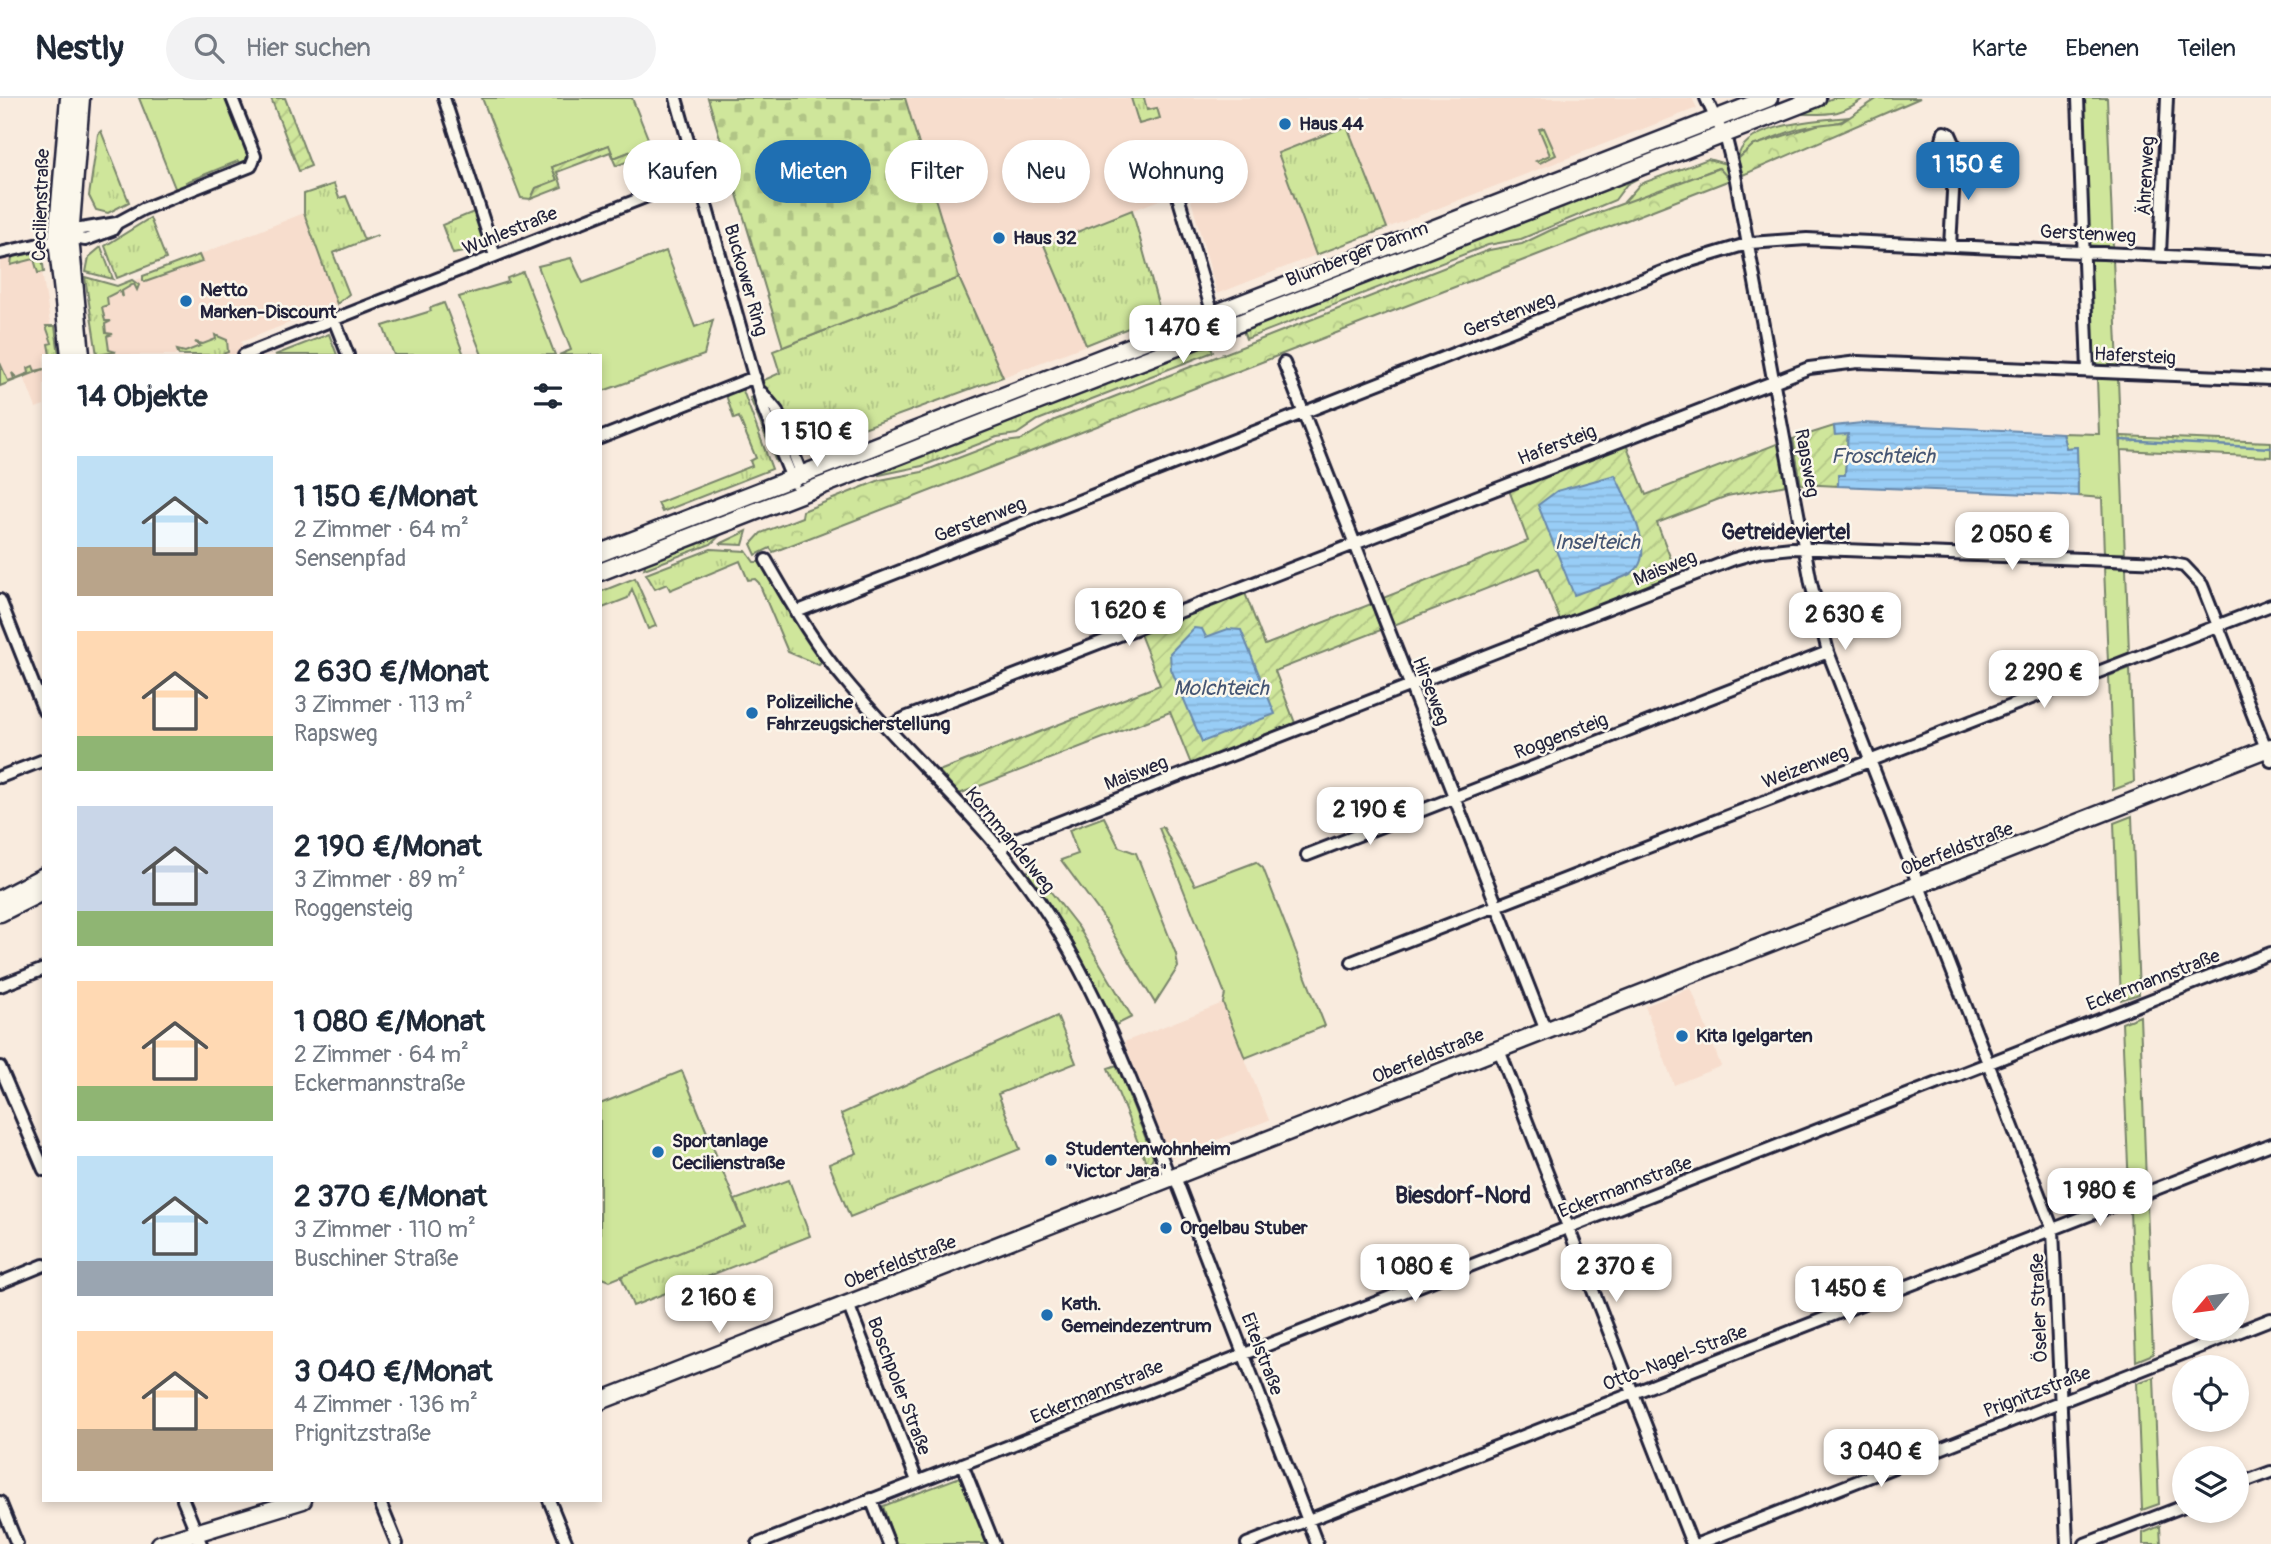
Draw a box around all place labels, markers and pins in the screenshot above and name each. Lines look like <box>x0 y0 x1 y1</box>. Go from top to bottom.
place label: Haus 44 <box>1299 112 1364 136</box>
marker: Haus 44 <box>1277 116 1293 132</box>
pin: 1 150 € <box>1903 142 2033 202</box>
place label: Haus 32 <box>1013 226 1077 250</box>
marker: Haus 32 <box>991 230 1007 246</box>
place label: Netto Marken-Discount <box>200 278 338 324</box>
marker: Netto Marken-Discount <box>178 293 194 309</box>
pin: 1 470 € <box>1118 306 1248 365</box>
pin: 1 510 € <box>752 410 882 469</box>
pin: 2 050 € <box>1947 512 2077 572</box>
pin: 1 620 € <box>1064 588 1194 648</box>
pin: 2 630 € <box>1780 592 1910 652</box>
pin: 2 290 € <box>1979 650 2109 710</box>
place label: Polizeiliche Fahrzeugsicherstellung <box>766 690 951 736</box>
marker: Polizeiliche Fahrzeugsicherstellung <box>744 705 760 721</box>
pin: 2 190 € <box>1305 788 1435 847</box>
place label: Kita Igelgarten <box>1696 1024 1813 1048</box>
marker: Kita Igelgarten <box>1674 1028 1690 1044</box>
place label: Sportanlage Cecilienstraße <box>672 1129 786 1175</box>
place label: Studentenwohnheim "Victor Jara" <box>1065 1137 1231 1183</box>
marker: Sportanlage Cecilienstraße <box>650 1144 666 1160</box>
marker: Studentenwohnheim "Victor Jara" <box>1043 1152 1059 1168</box>
pin: 1 980 € <box>2035 1168 2165 1228</box>
place label: Orgelbau Stuber <box>1180 1216 1308 1240</box>
marker: Orgelbau Stuber <box>1158 1220 1174 1236</box>
pin: 1 080 € <box>1350 1244 1480 1304</box>
pin: 2 370 € <box>1551 1244 1681 1304</box>
pin: 1 450 € <box>1784 1266 1914 1326</box>
pin: 2 160 € <box>654 1276 784 1335</box>
place label: Kath. Gemeindezentrum <box>1061 1292 1212 1338</box>
marker: Kath. Gemeindezentrum <box>1039 1307 1055 1323</box>
pin: 3 040 € <box>1816 1430 1946 1489</box>

